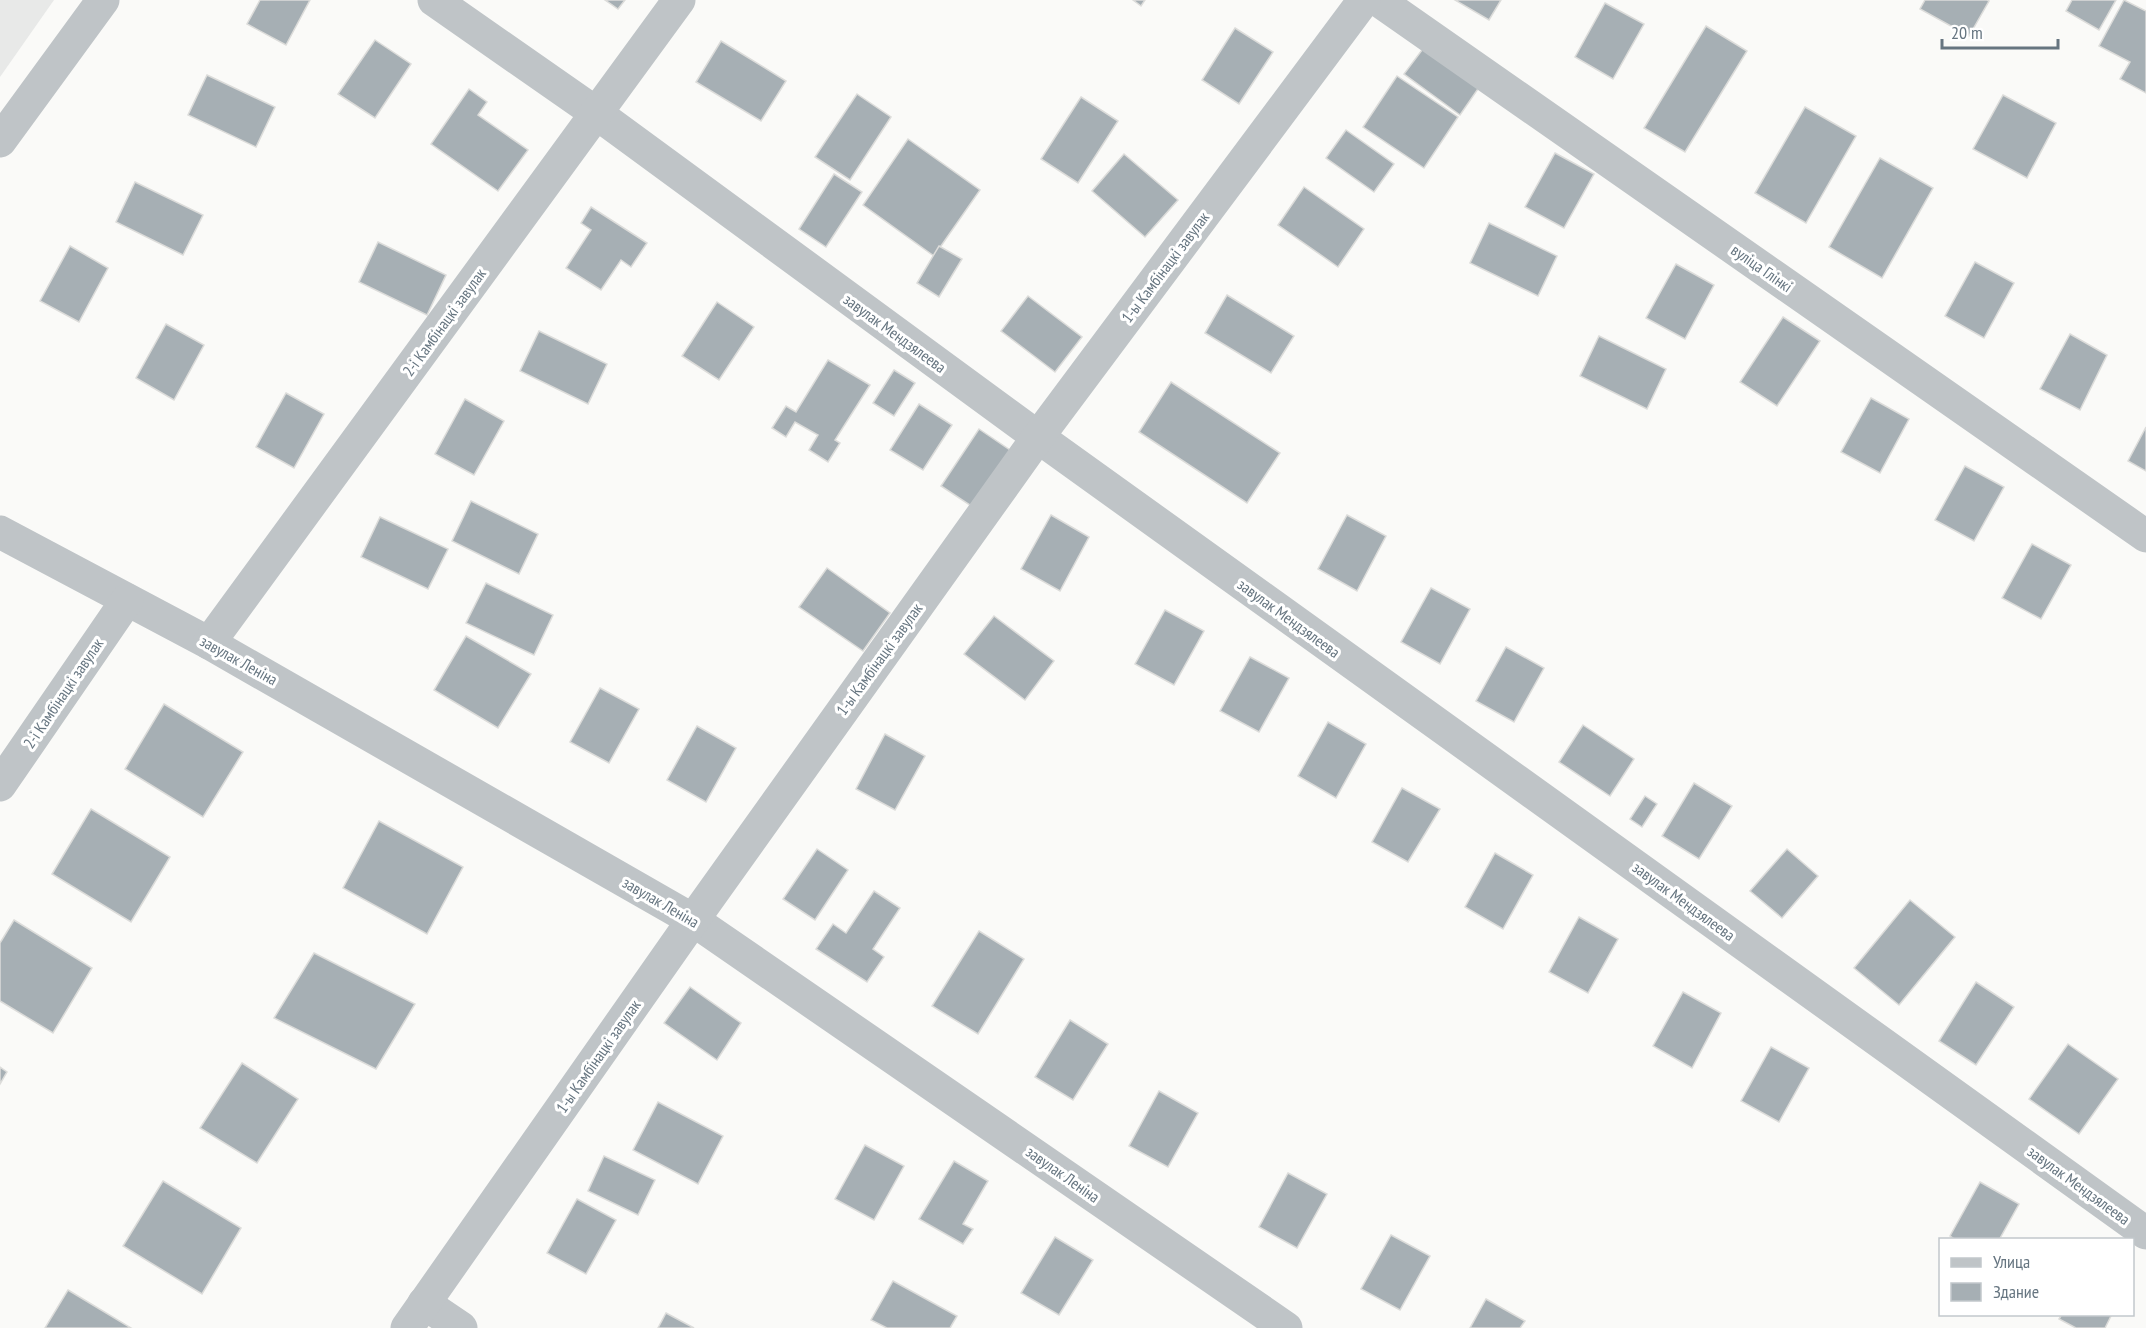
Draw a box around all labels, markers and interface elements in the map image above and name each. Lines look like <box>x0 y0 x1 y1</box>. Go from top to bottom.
scale bar <box>1942 12 2058 50</box>
text: 20 m <box>1951 21 1983 44</box>
street label: 1-ы Камбінацкі завулак <box>1117 207 1214 326</box>
street label: вуліца Глінкі <box>1728 240 1796 296</box>
street label: 2-і Камбінацкі завулак <box>398 263 490 380</box>
street label: завулак Мендзялеева <box>840 289 950 377</box>
street label: завулак Мендзялеева <box>1234 574 1344 662</box>
street label: 1-ы Камбінацкі завулак <box>832 598 927 719</box>
street label: завулак Леніна <box>197 631 281 689</box>
street label: 2-і Камбінацкі завулак <box>19 633 108 752</box>
street label: завулак Мендзялеева <box>1629 857 1739 945</box>
street label: завулак Леніна <box>619 872 703 932</box>
street label: 1-ы Камбінацкі завулак <box>551 995 645 1117</box>
street label: завулак Леніна <box>1022 1141 1104 1207</box>
street label: завулак Мендзялеева <box>2024 1141 2134 1229</box>
legend <box>1939 1238 2134 1316</box>
text: Улица <box>1993 1250 2030 1273</box>
text: Здание <box>1993 1280 2039 1303</box>

